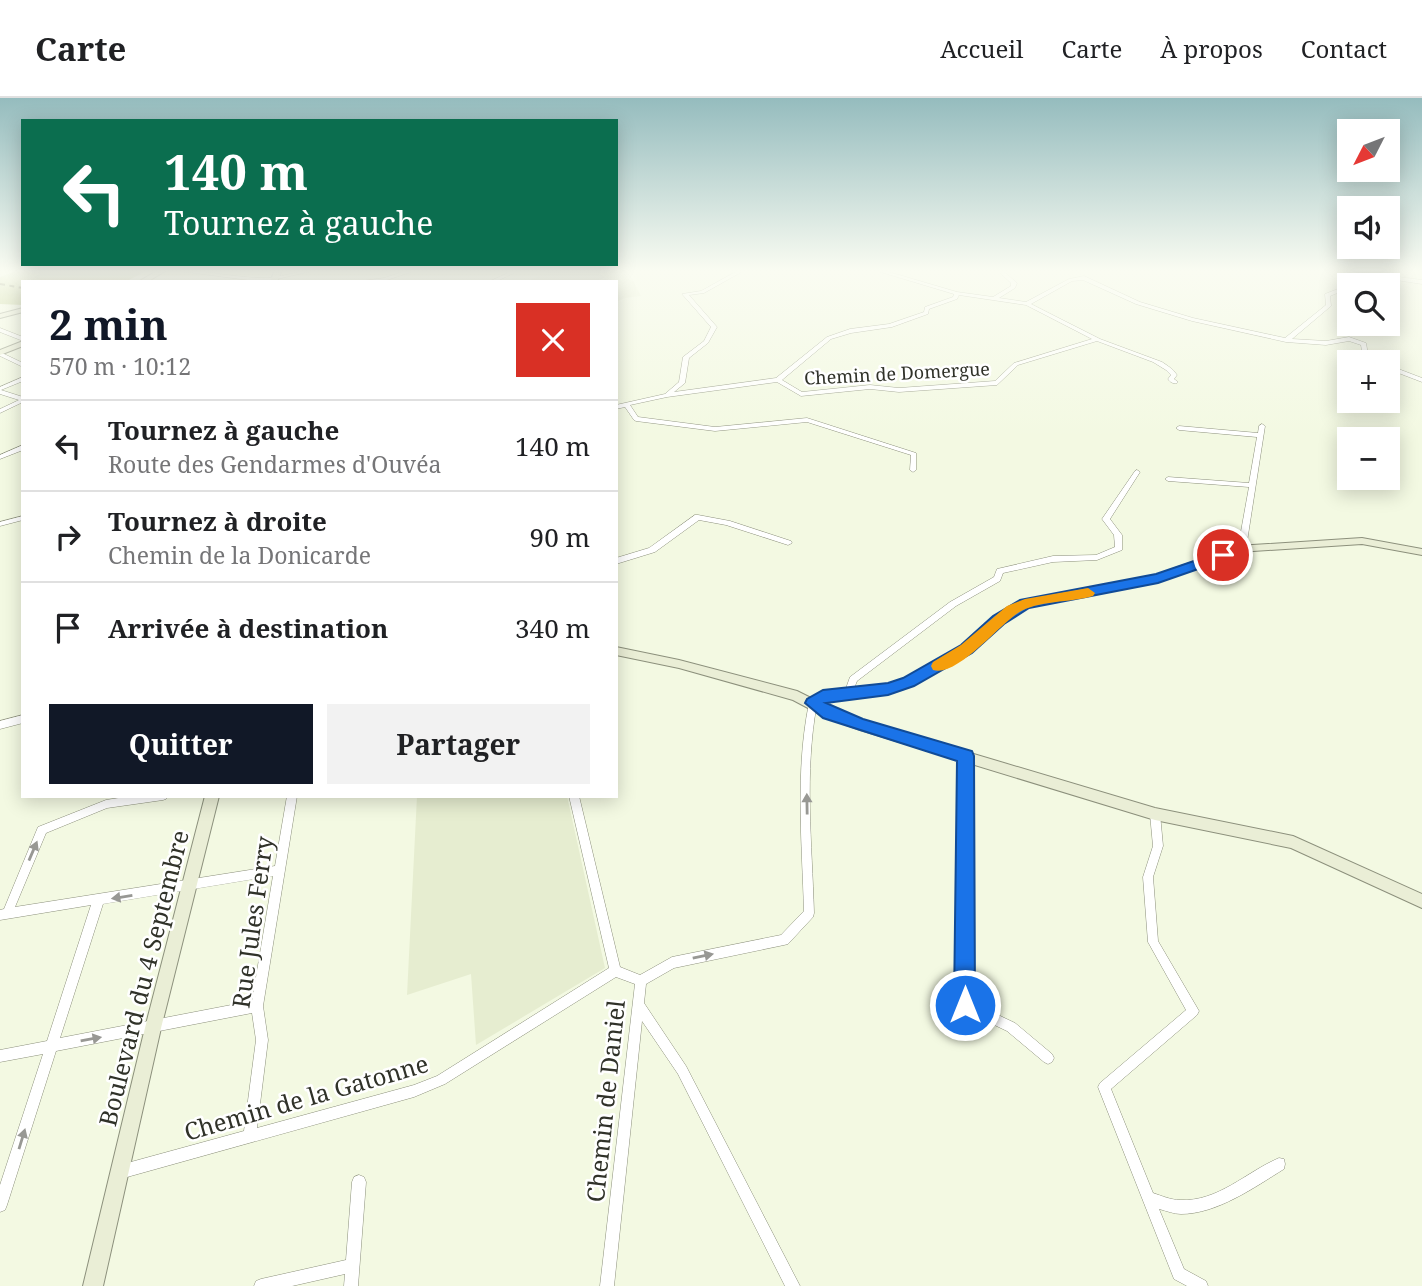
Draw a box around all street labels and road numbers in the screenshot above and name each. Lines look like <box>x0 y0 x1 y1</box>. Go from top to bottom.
street label: Chemin de Domergue <box>804 356 990 390</box>
street label: Boulevard du 4 Septembre <box>90 826 196 1130</box>
street label: Rue Jules Ferry <box>224 833 280 1010</box>
street label: Chemin de Daniel <box>578 998 632 1204</box>
street label: Chemin de la Gatonne <box>180 1046 432 1148</box>

